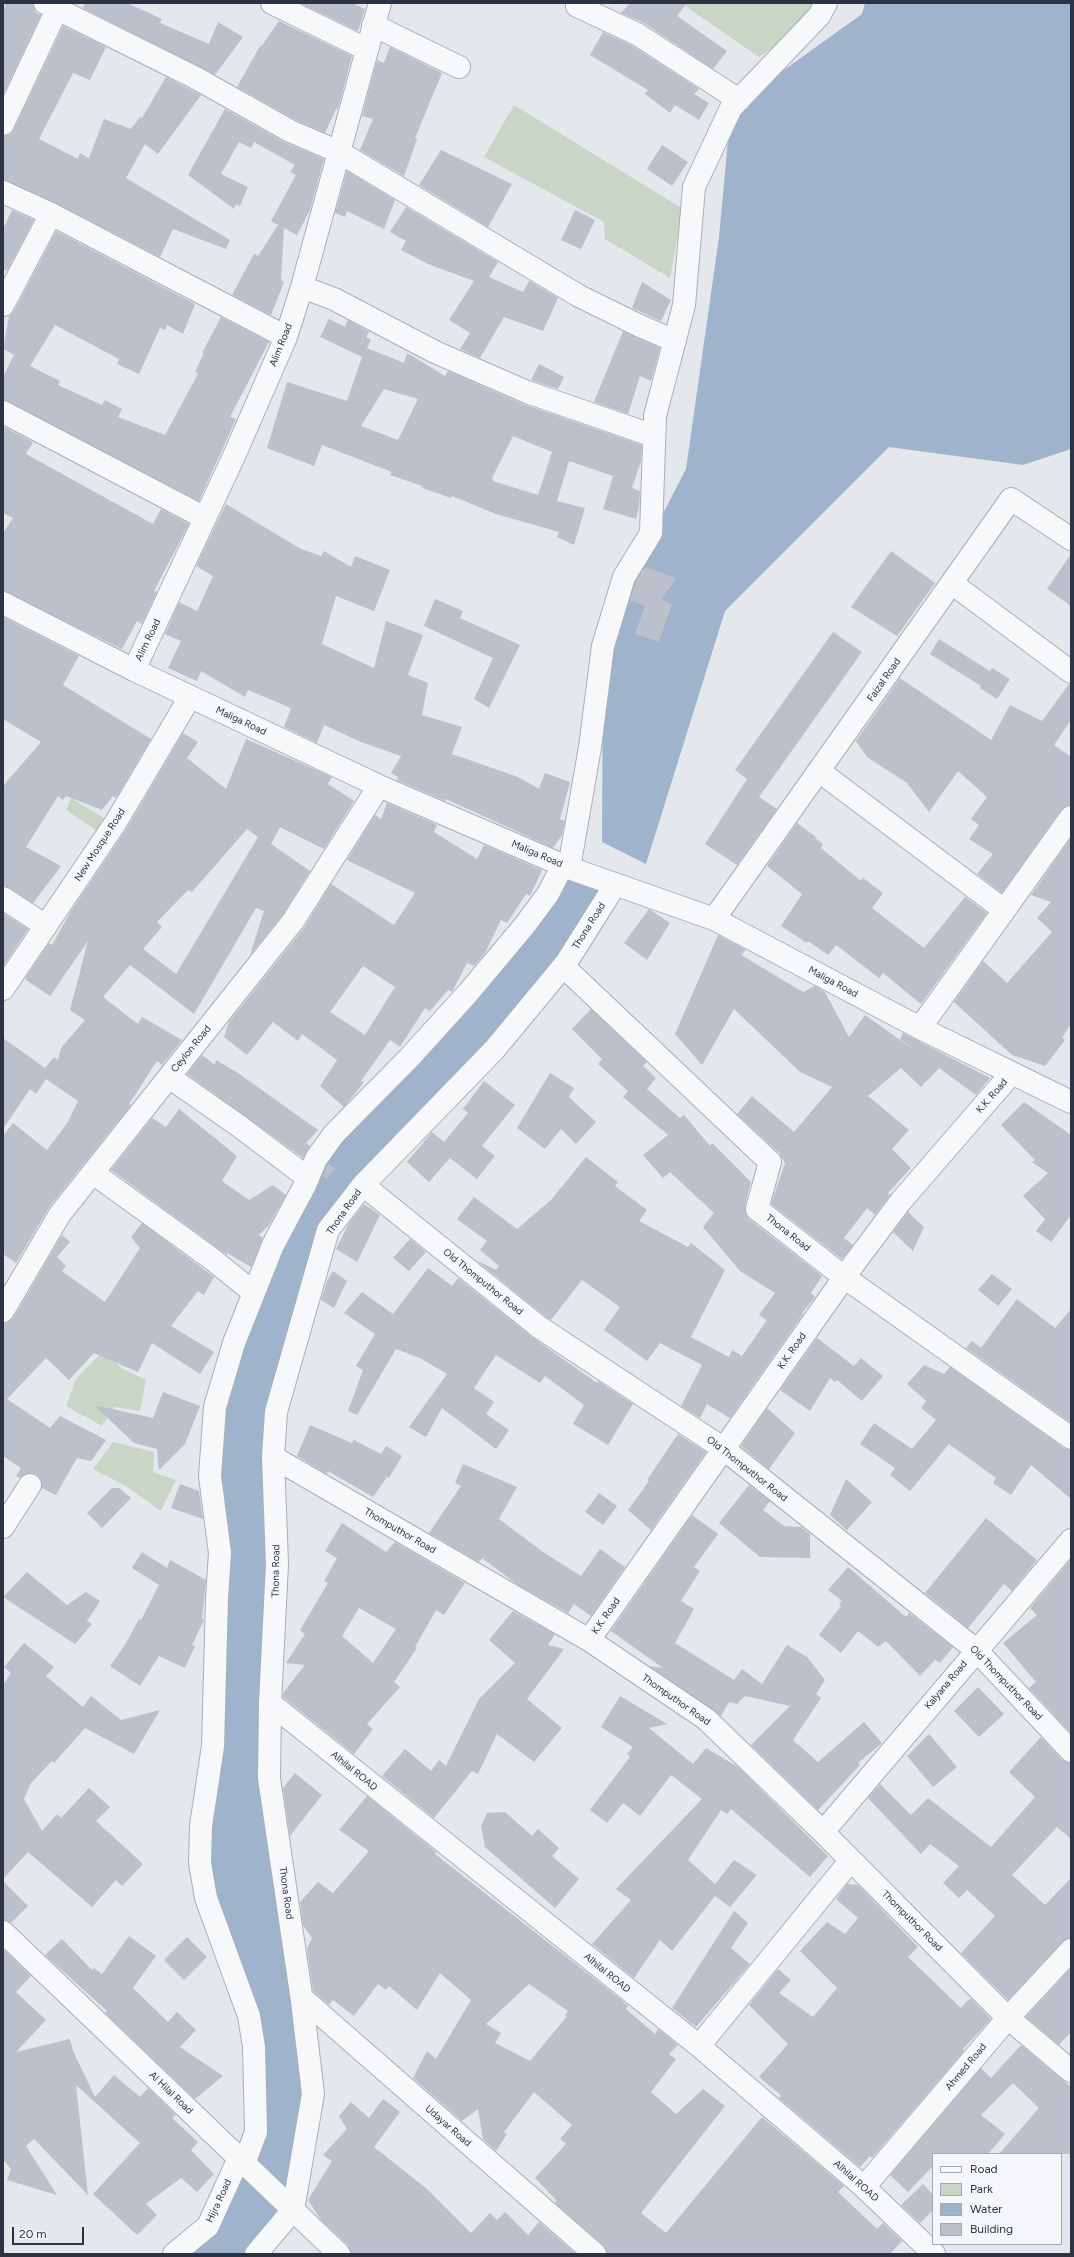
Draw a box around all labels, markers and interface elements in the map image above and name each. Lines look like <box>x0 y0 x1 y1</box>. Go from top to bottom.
street label: Alim Road <box>267 322 295 368</box>
street label: Alim Road <box>133 617 163 663</box>
street label: Faizal Road <box>865 656 903 704</box>
street label: Maliga Road <box>214 704 268 738</box>
street label: New Mosque Road <box>72 806 128 884</box>
street label: Maliga Road <box>510 838 564 870</box>
street label: Thona Road <box>570 900 608 952</box>
street label: Maliga Road <box>806 964 860 1000</box>
street label: Ceylon Road <box>168 1023 214 1075</box>
street label: K.K. Road <box>974 1076 1010 1116</box>
street label: Thona Road <box>324 1187 364 1237</box>
street label: Thona Road <box>763 1212 813 1254</box>
street label: Old Thomputhor Road <box>441 1246 525 1318</box>
street label: K.K. Road <box>775 1330 809 1372</box>
street label: Old Thomputhor Road <box>704 1434 790 1504</box>
street label: Thomputhor Road <box>362 1506 438 1556</box>
street label: Thona Road <box>270 1544 282 1598</box>
street label: K.K. Road <box>589 1595 623 1637</box>
street label: Old Thomputhor Road <box>967 1643 1045 1723</box>
street label: Kalyana Road <box>922 1658 970 1712</box>
street label: Thomputhor Road <box>639 1672 713 1728</box>
street label: Alhilal ROAD <box>328 1749 380 1793</box>
street label: Thona Road <box>276 1866 296 1920</box>
street label: Thomputhor Road <box>879 1888 945 1954</box>
street label: Alhilal ROAD <box>581 1951 633 1995</box>
street label: Ahmed Road <box>943 2041 989 2093</box>
street label: Al Hilal Road <box>147 2069 195 2117</box>
street label: Udayar Road <box>423 2103 473 2149</box>
legend <box>932 2153 1062 2245</box>
street label: Alhilal ROAD <box>831 2158 881 2204</box>
text: Road <box>970 2162 998 2176</box>
street label: Hijra Road <box>204 2177 234 2225</box>
text: Park <box>970 2182 993 2196</box>
text: Water <box>970 2202 1002 2216</box>
scale bar <box>14 2219 86 2245</box>
text: Building <box>970 2222 1013 2236</box>
text: 20 m <box>19 2227 47 2241</box>

